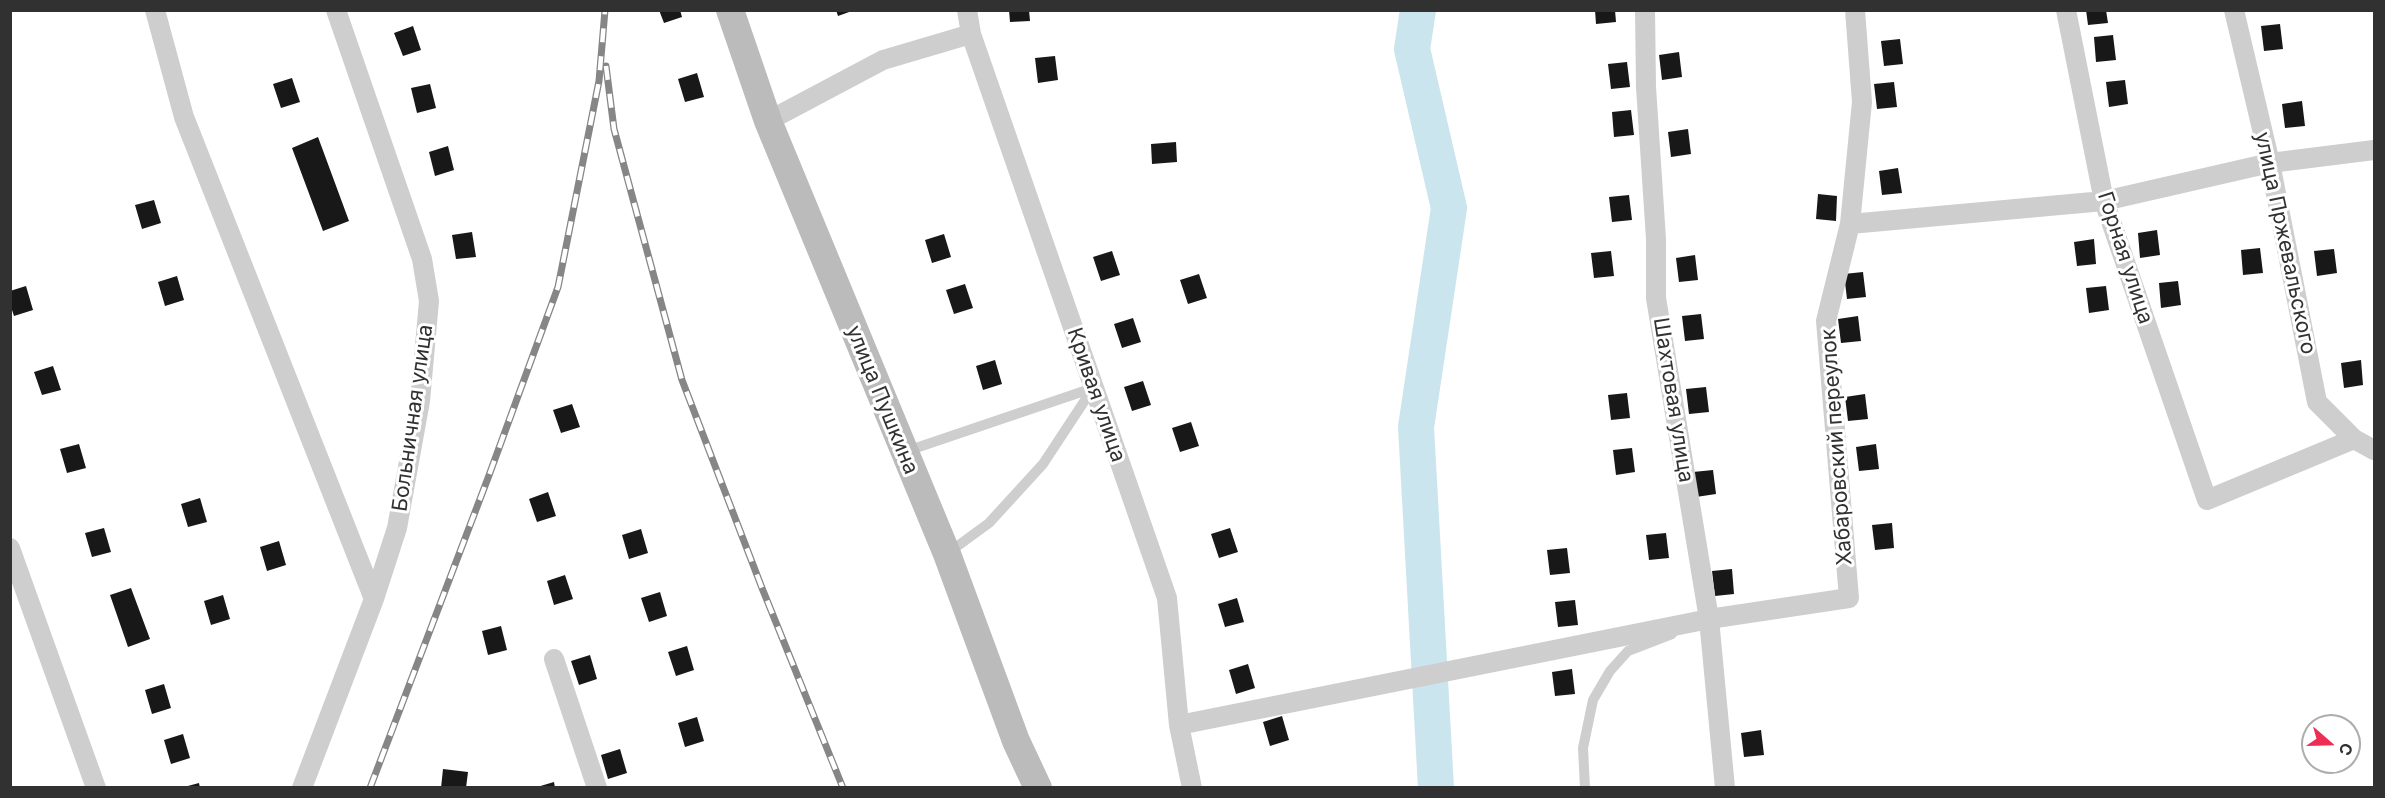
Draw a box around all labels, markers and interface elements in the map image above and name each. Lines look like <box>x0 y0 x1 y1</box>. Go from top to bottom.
street label: улица Пржевальского <box>2249 129 2321 357</box>
street label: Горная улица <box>2092 189 2158 327</box>
street label: Шахтовая улица <box>1648 316 1698 484</box>
street label: улица Пушкина <box>841 322 923 478</box>
street label: Больничная улица <box>387 323 439 513</box>
street label: Кривая улица <box>1061 325 1131 465</box>
street label: Хабаровский переулок <box>1816 328 1858 566</box>
north arrow <box>2301 714 2361 774</box>
text: С <box>2335 740 2357 758</box>

